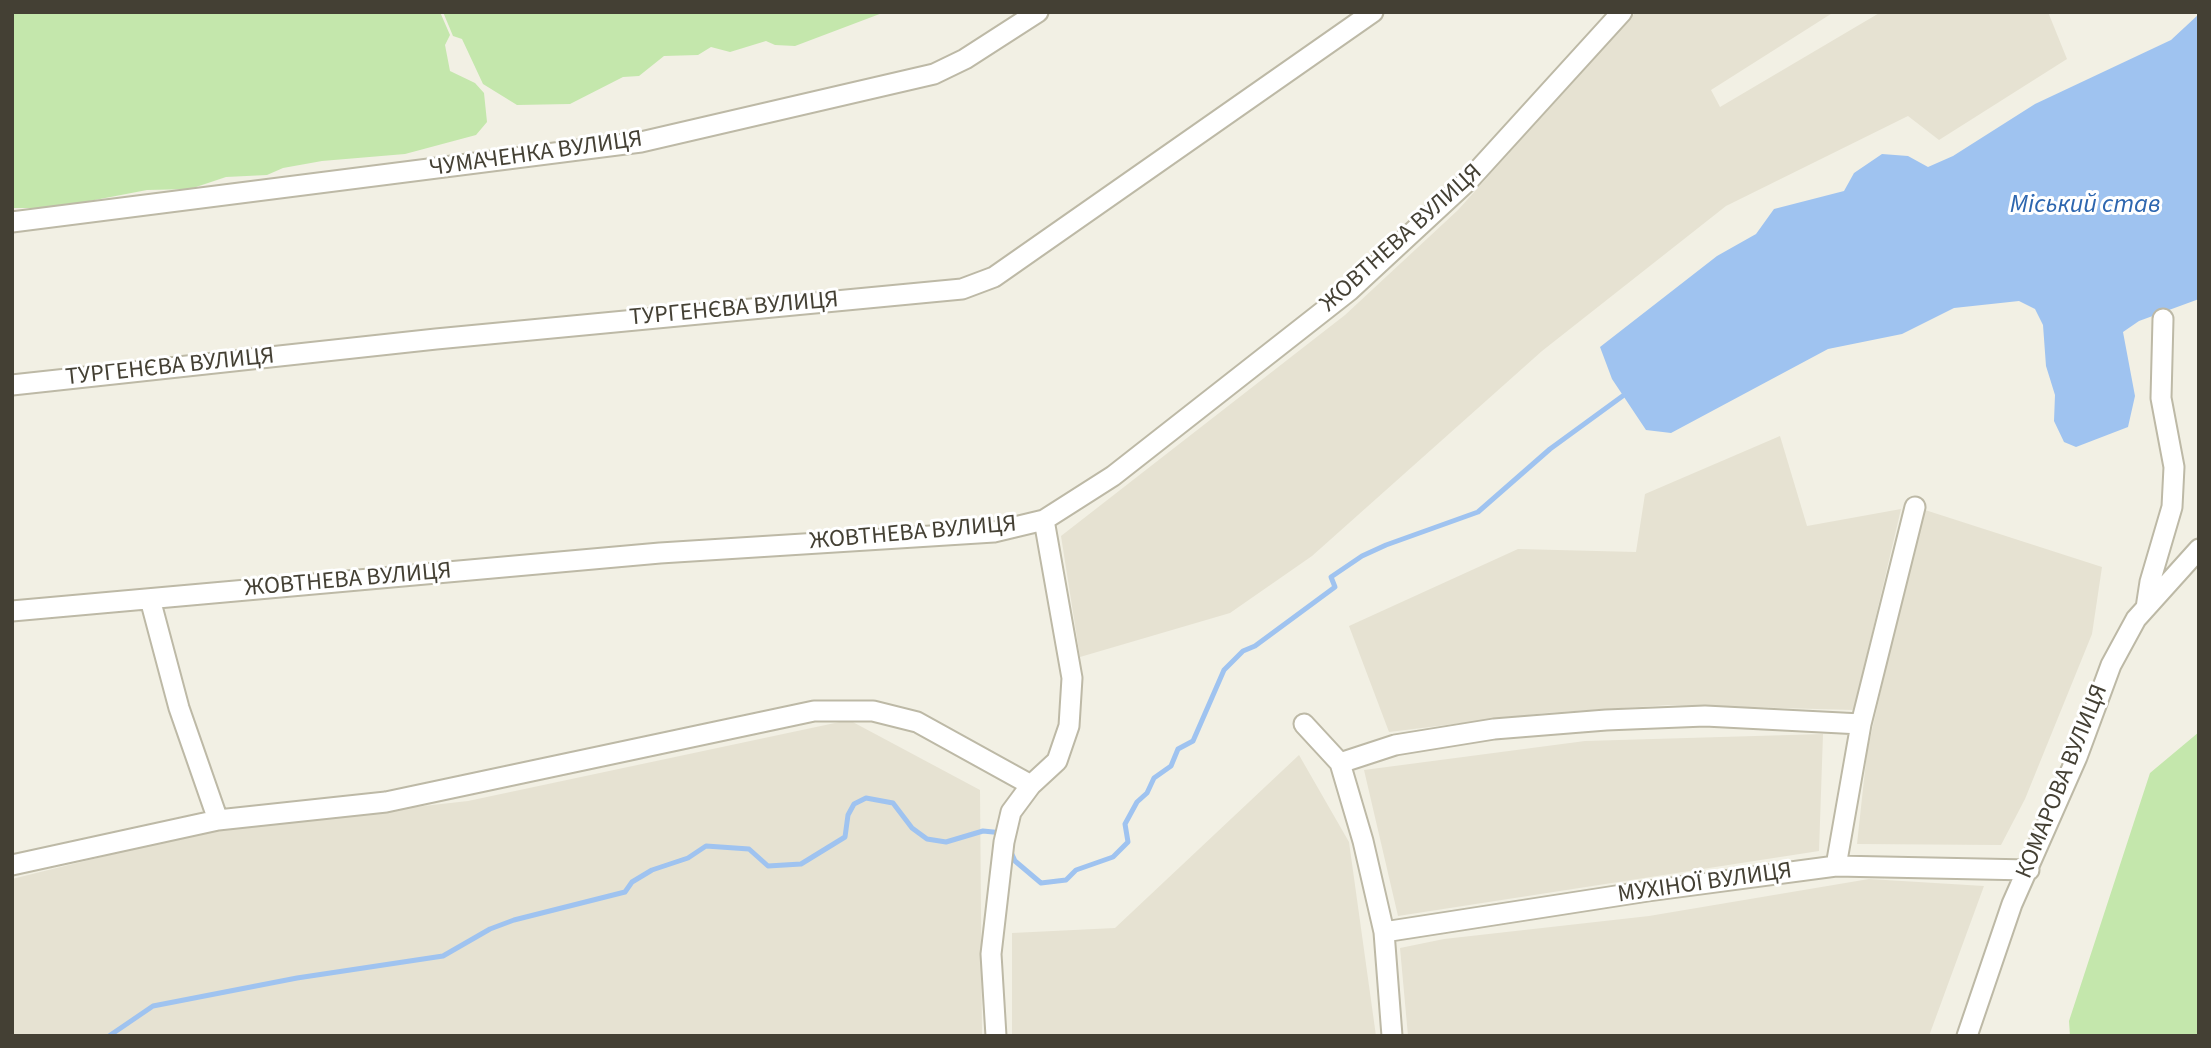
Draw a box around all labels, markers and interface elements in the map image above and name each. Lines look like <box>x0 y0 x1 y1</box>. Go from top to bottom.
street label: ЧУМАЧЕНКА ВУЛИЦЯ <box>428 126 644 184</box>
street label: ЖОВТНЕВА ВУЛИЦЯ <box>1315 159 1489 319</box>
water label: Міський став <box>2010 190 2160 222</box>
street label: ТУРГЕНЄВА ВУЛИЦЯ <box>628 287 840 333</box>
street label: ТУРГЕНЄВА ВУЛИЦЯ <box>64 343 276 393</box>
street label: ЖОВТНЕВА ВУЛИЦЯ <box>808 511 1018 557</box>
street label: ЖОВТНЕВА ВУЛИЦЯ <box>243 558 453 604</box>
street label: КОМАРОВА ВУЛИЦЯ <box>2011 681 2115 883</box>
street label: МУХІНОЇ ВУЛИЦЯ <box>1616 858 1794 910</box>

